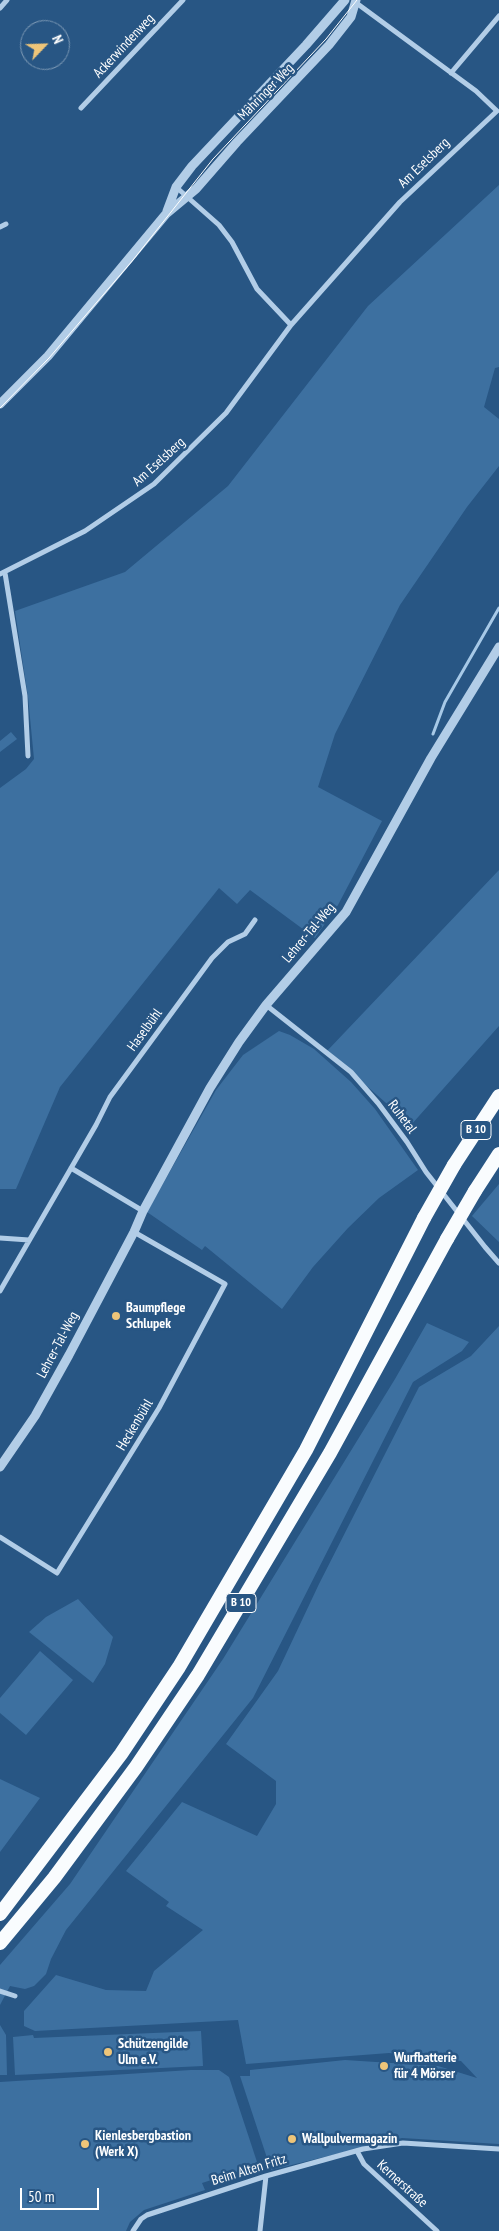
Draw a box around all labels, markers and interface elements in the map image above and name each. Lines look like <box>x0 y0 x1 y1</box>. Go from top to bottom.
street label: Ackerwindenweg <box>90 10 158 82</box>
north arrow <box>20 20 70 70</box>
text: N <box>48 32 68 46</box>
street label: Mähringer Weg <box>235 60 297 124</box>
street label: Am Eselsberg <box>395 134 453 192</box>
street label: Am Eselsberg <box>129 434 189 490</box>
street label: Lehrer-Tal-Weg <box>279 900 339 966</box>
street label: Haselbühl <box>124 1005 166 1055</box>
street label: Ruhetal <box>384 1097 420 1137</box>
road number: B 10 <box>461 1120 491 1140</box>
place label: Baumpflege Schlupek <box>126 1300 185 1332</box>
street label: Lehrer-Tal-Weg <box>33 1309 83 1381</box>
marker: Baumpflege Schlupek <box>110 1310 122 1322</box>
street label: Heckenbühl <box>113 1396 157 1454</box>
road number: B 10 <box>226 1594 256 1612</box>
place label: Schützengilde Ulm e.V. <box>118 2036 188 2068</box>
marker: Schützengilde Ulm e.V. <box>102 2046 114 2058</box>
place label: Wurfbatterie für 4 Mörser <box>394 2050 457 2082</box>
marker: Wurfbatterie für 4 Mörser <box>378 2060 390 2072</box>
place label: Kienlesbergbastion (Werk X) <box>95 2128 191 2160</box>
place label: Wallpulvermagazin <box>302 2131 397 2147</box>
marker: Wallpulvermagazin <box>286 2133 298 2145</box>
marker: Kienlesbergbastion (Werk X) <box>79 2138 91 2150</box>
street label: Beim Alten Fritz <box>209 2151 289 2189</box>
street label: Kernerstraße <box>373 2157 431 2211</box>
scale bar <box>22 2178 101 2210</box>
text: 50 m <box>28 2187 54 2206</box>

